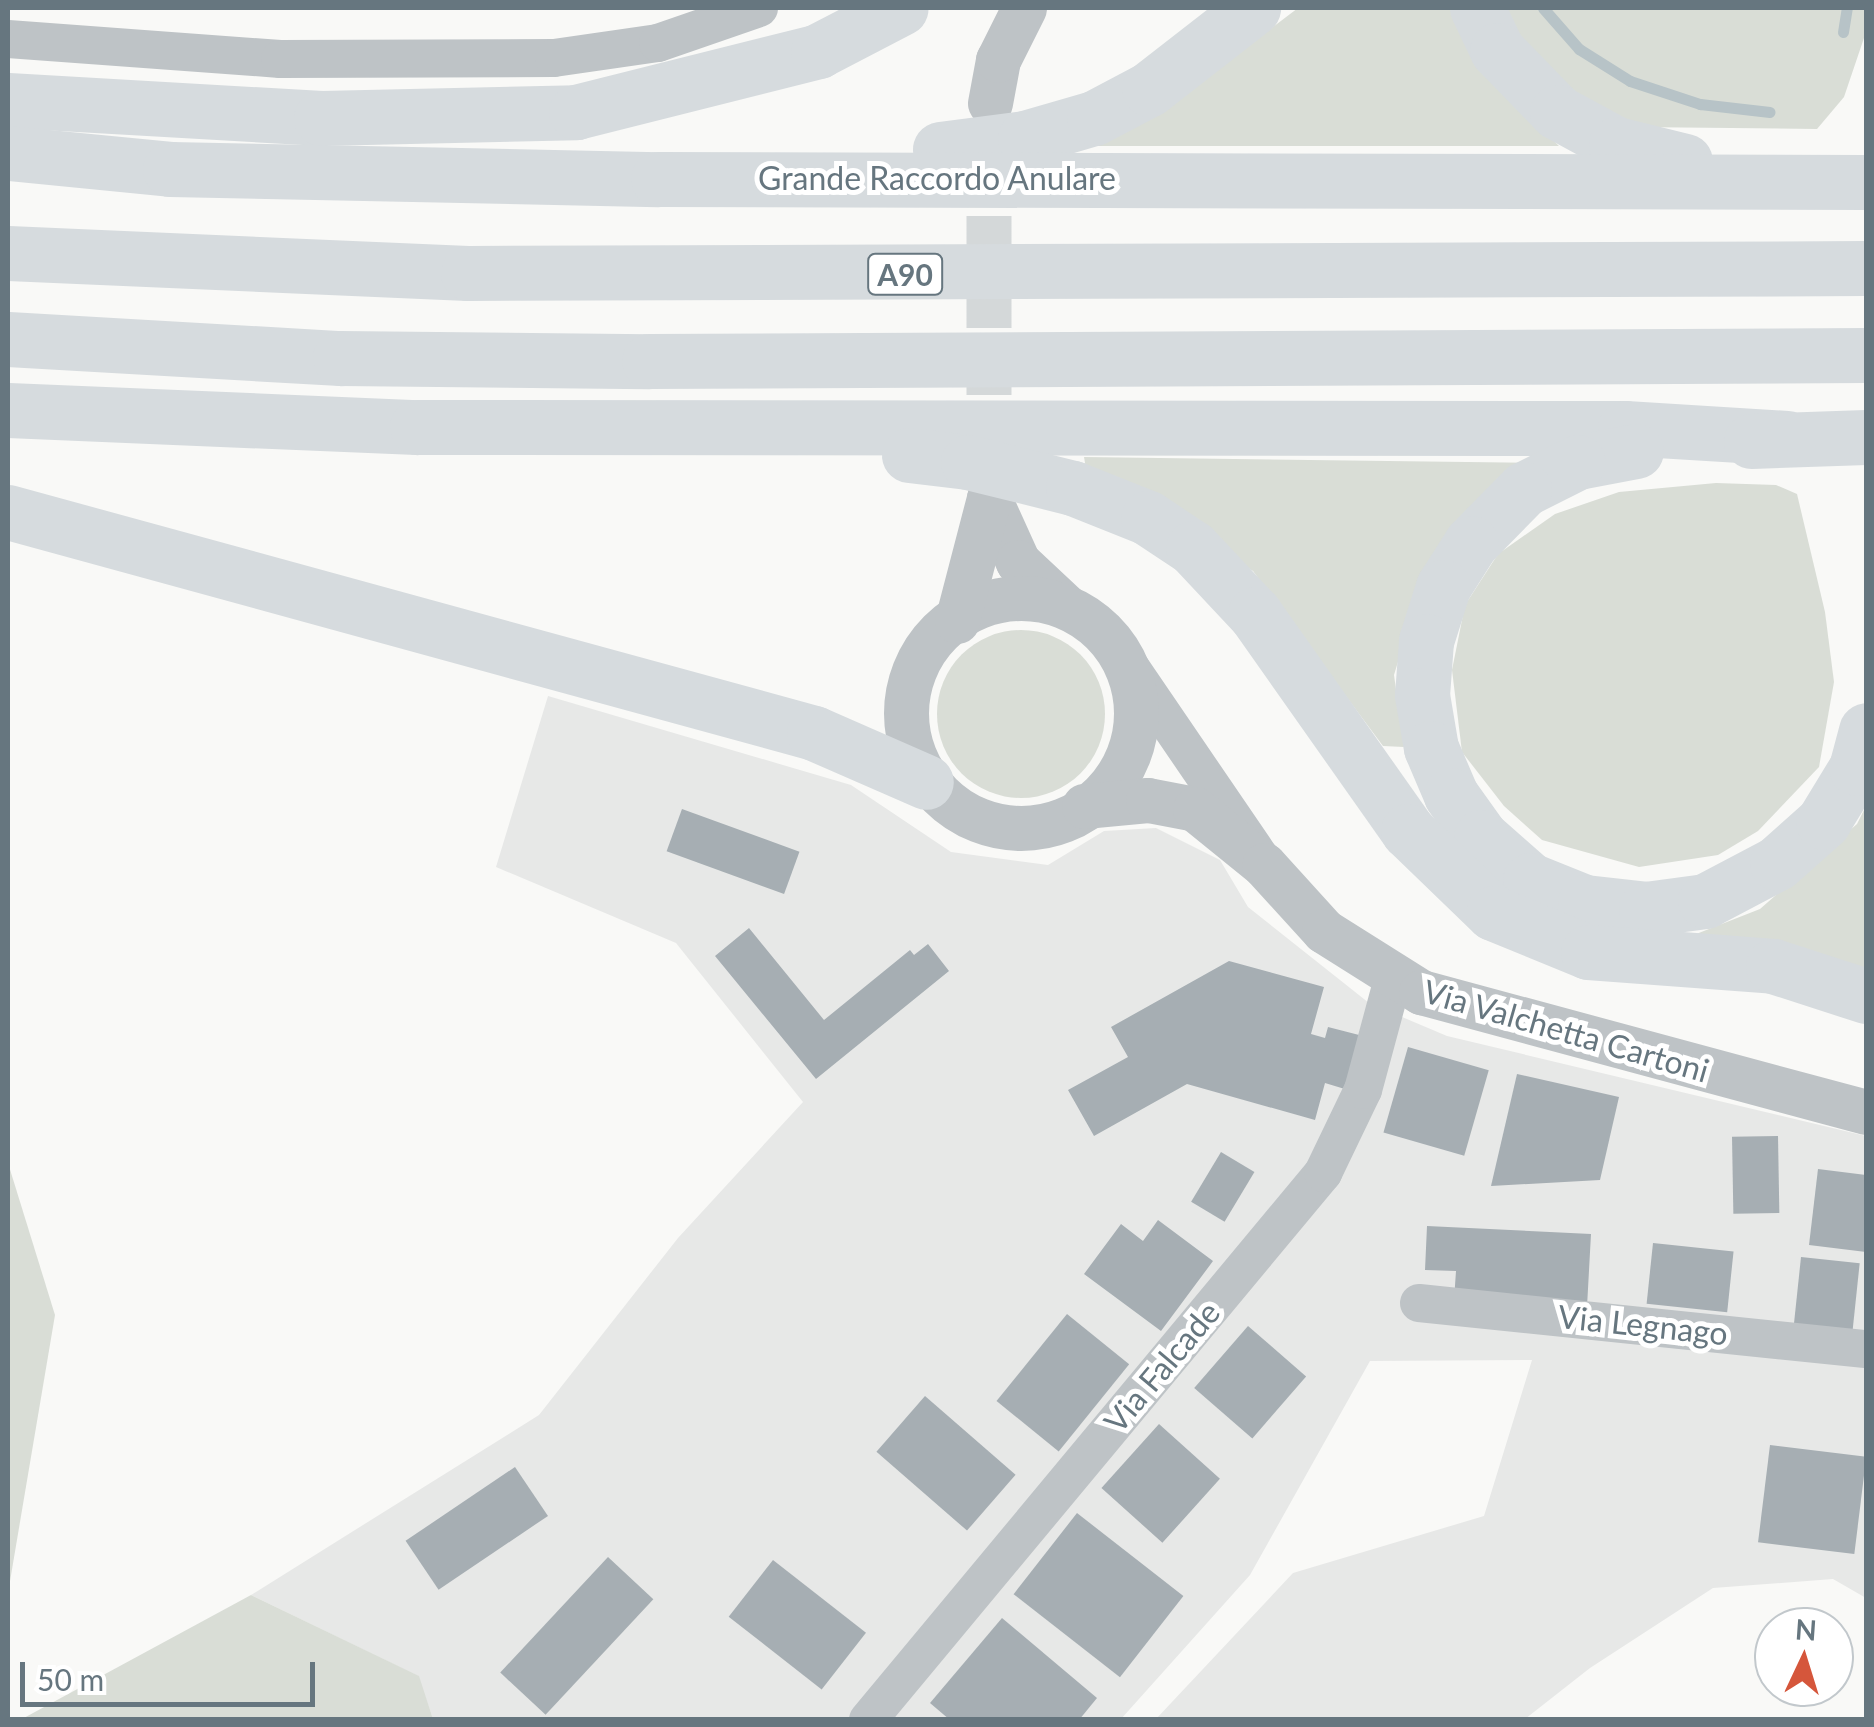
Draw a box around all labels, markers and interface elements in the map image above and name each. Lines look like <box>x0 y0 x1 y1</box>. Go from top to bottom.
street label: Grande Raccordo Anulare <box>757 159 1117 197</box>
road number: A90 <box>865 249 945 299</box>
street label: Via Valchetta Cartoni <box>1418 972 1714 1090</box>
street label: Via Falcade <box>1096 1294 1228 1440</box>
street label: Via Legnago <box>1556 1297 1730 1353</box>
north arrow <box>1754 1607 1854 1707</box>
text: N <box>1794 1611 1818 1647</box>
scale bar <box>25 1642 320 1704</box>
text: 50 m <box>37 1661 104 1697</box>

